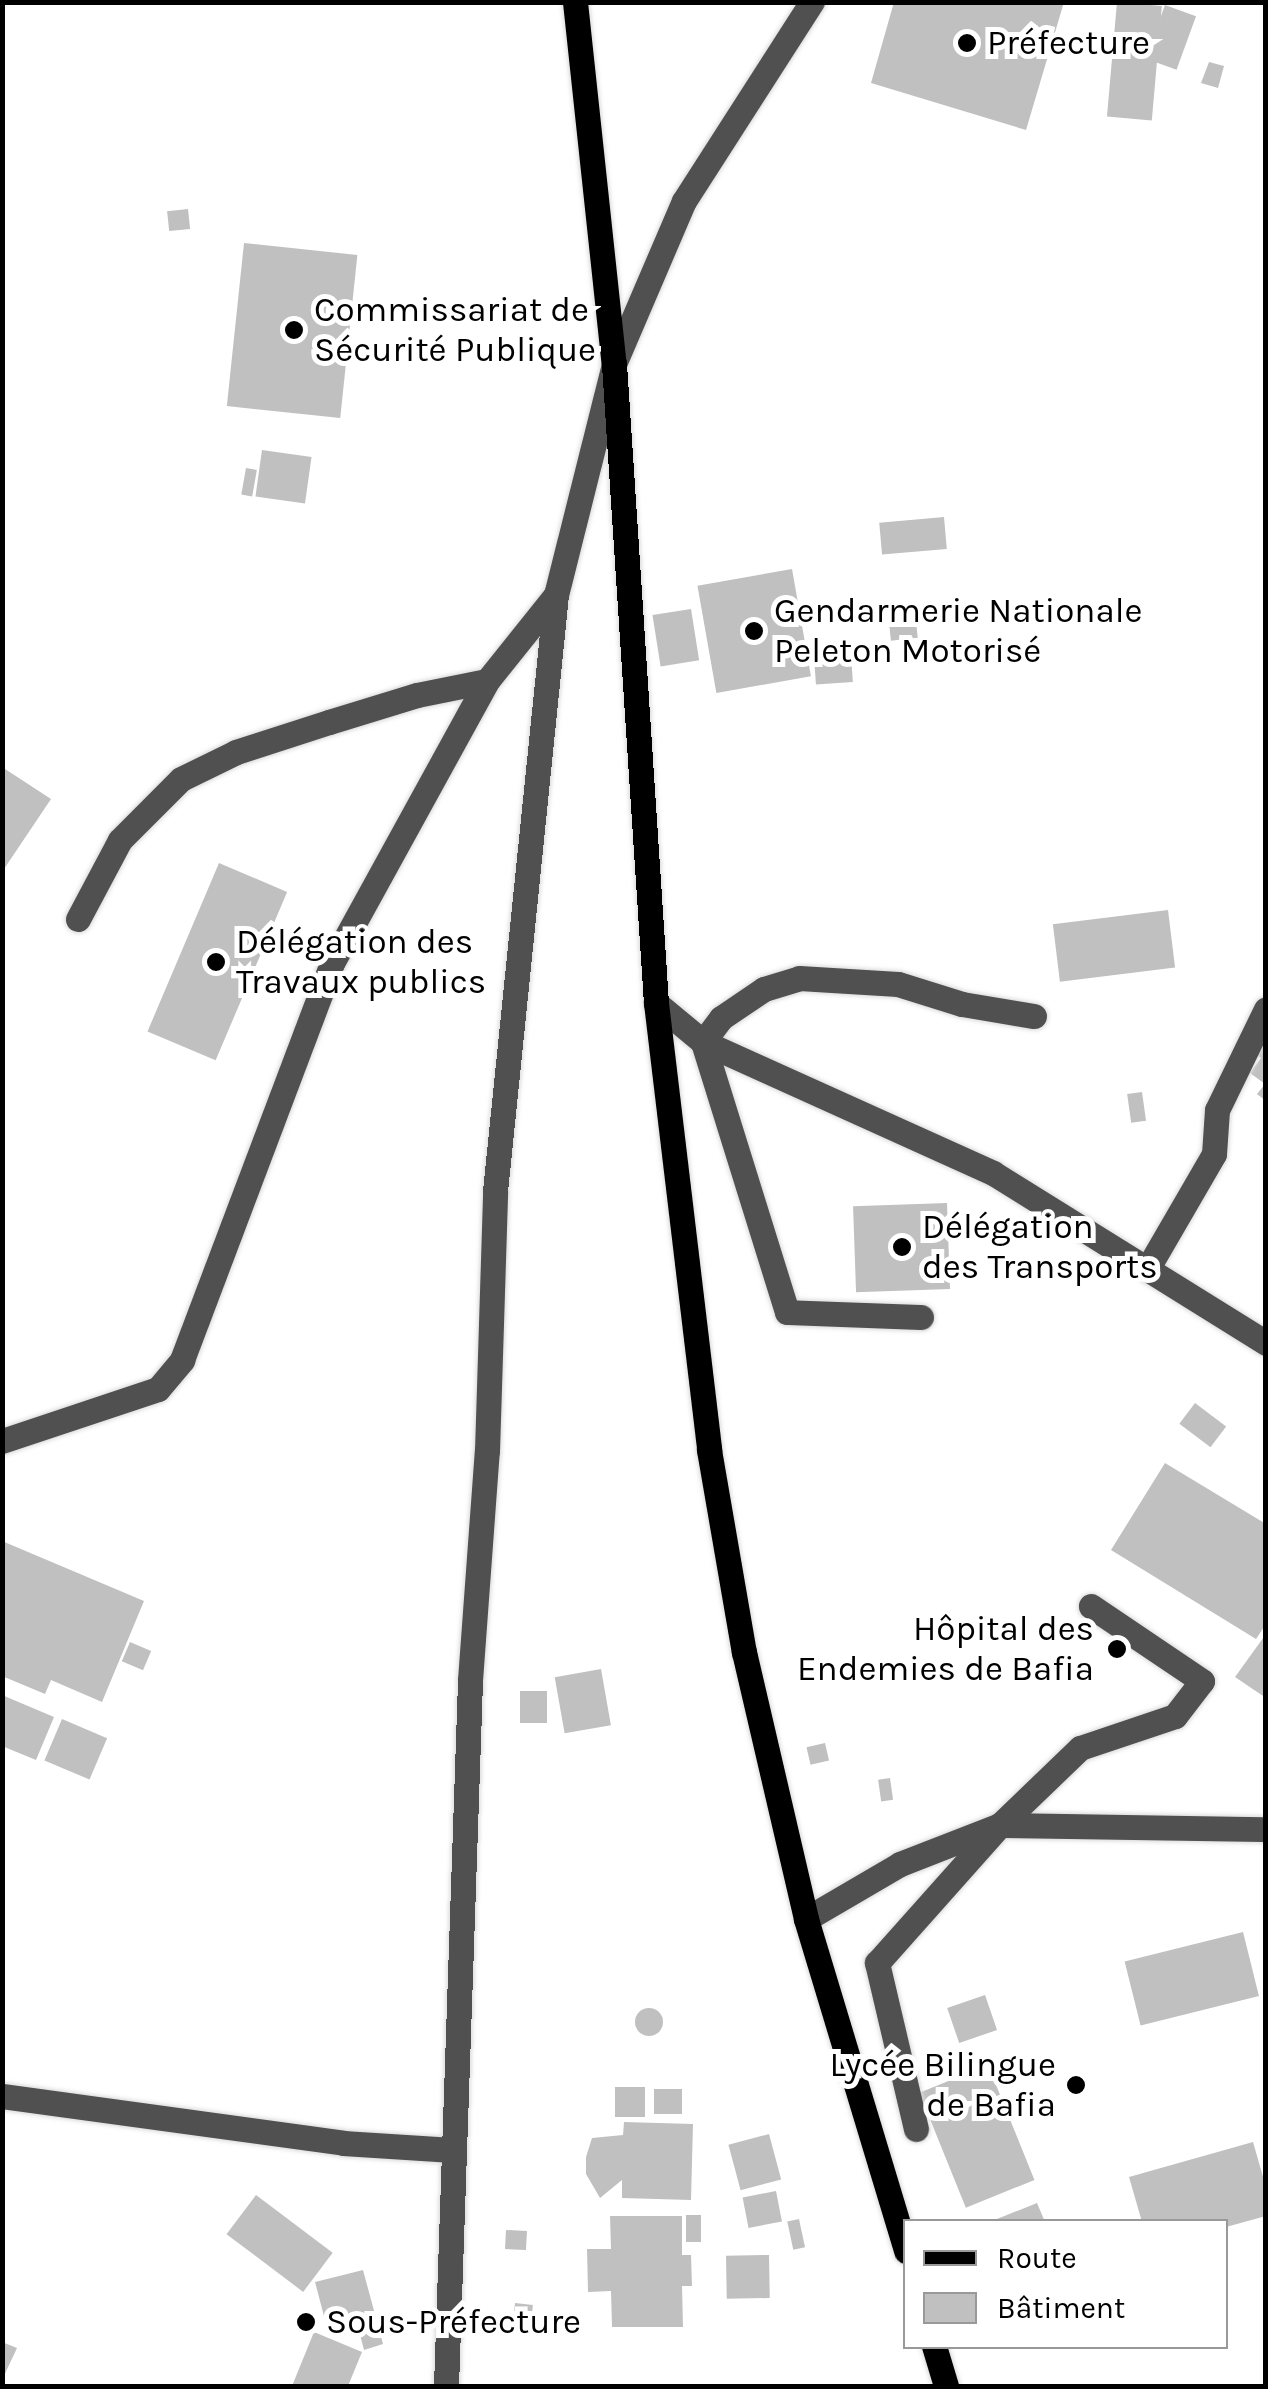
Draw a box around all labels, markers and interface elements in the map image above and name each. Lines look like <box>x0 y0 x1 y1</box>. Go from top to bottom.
place label: Préfecture <box>987 22 1150 64</box>
marker: Préfecture <box>956 32 978 54</box>
place label: Commissariat de Sécurité Publique <box>314 289 596 371</box>
marker: Commissariat de Sécurité Publique <box>283 319 305 341</box>
place label: Gendarmerie Nationale Peleton Motorisé <box>774 590 1142 672</box>
marker: Gendarmerie Nationale Peleton Motorisé <box>743 620 765 642</box>
place label: Délégation des Travaux publics <box>236 921 486 1003</box>
marker: Délégation des Travaux publics <box>205 951 227 973</box>
place label: Délégation des Transports <box>922 1206 1158 1288</box>
marker: Délégation des Transports <box>891 1236 913 1258</box>
place label: Hôpital des Endemies de Bafia <box>797 1608 1094 1690</box>
marker: Hôpital des Endemies de Bafia <box>1104 1636 1130 1662</box>
place label: Lycée Bilingue de Bafia <box>830 2044 1056 2126</box>
marker: Lycée Bilingue de Bafia <box>1065 2074 1087 2096</box>
legend <box>903 2219 1228 2349</box>
text: Route <box>997 2240 1077 2276</box>
text: Bâtiment <box>997 2290 1125 2326</box>
place label: Sous-Préfecture <box>326 2301 581 2343</box>
marker: Sous-Préfecture <box>295 2311 317 2333</box>

